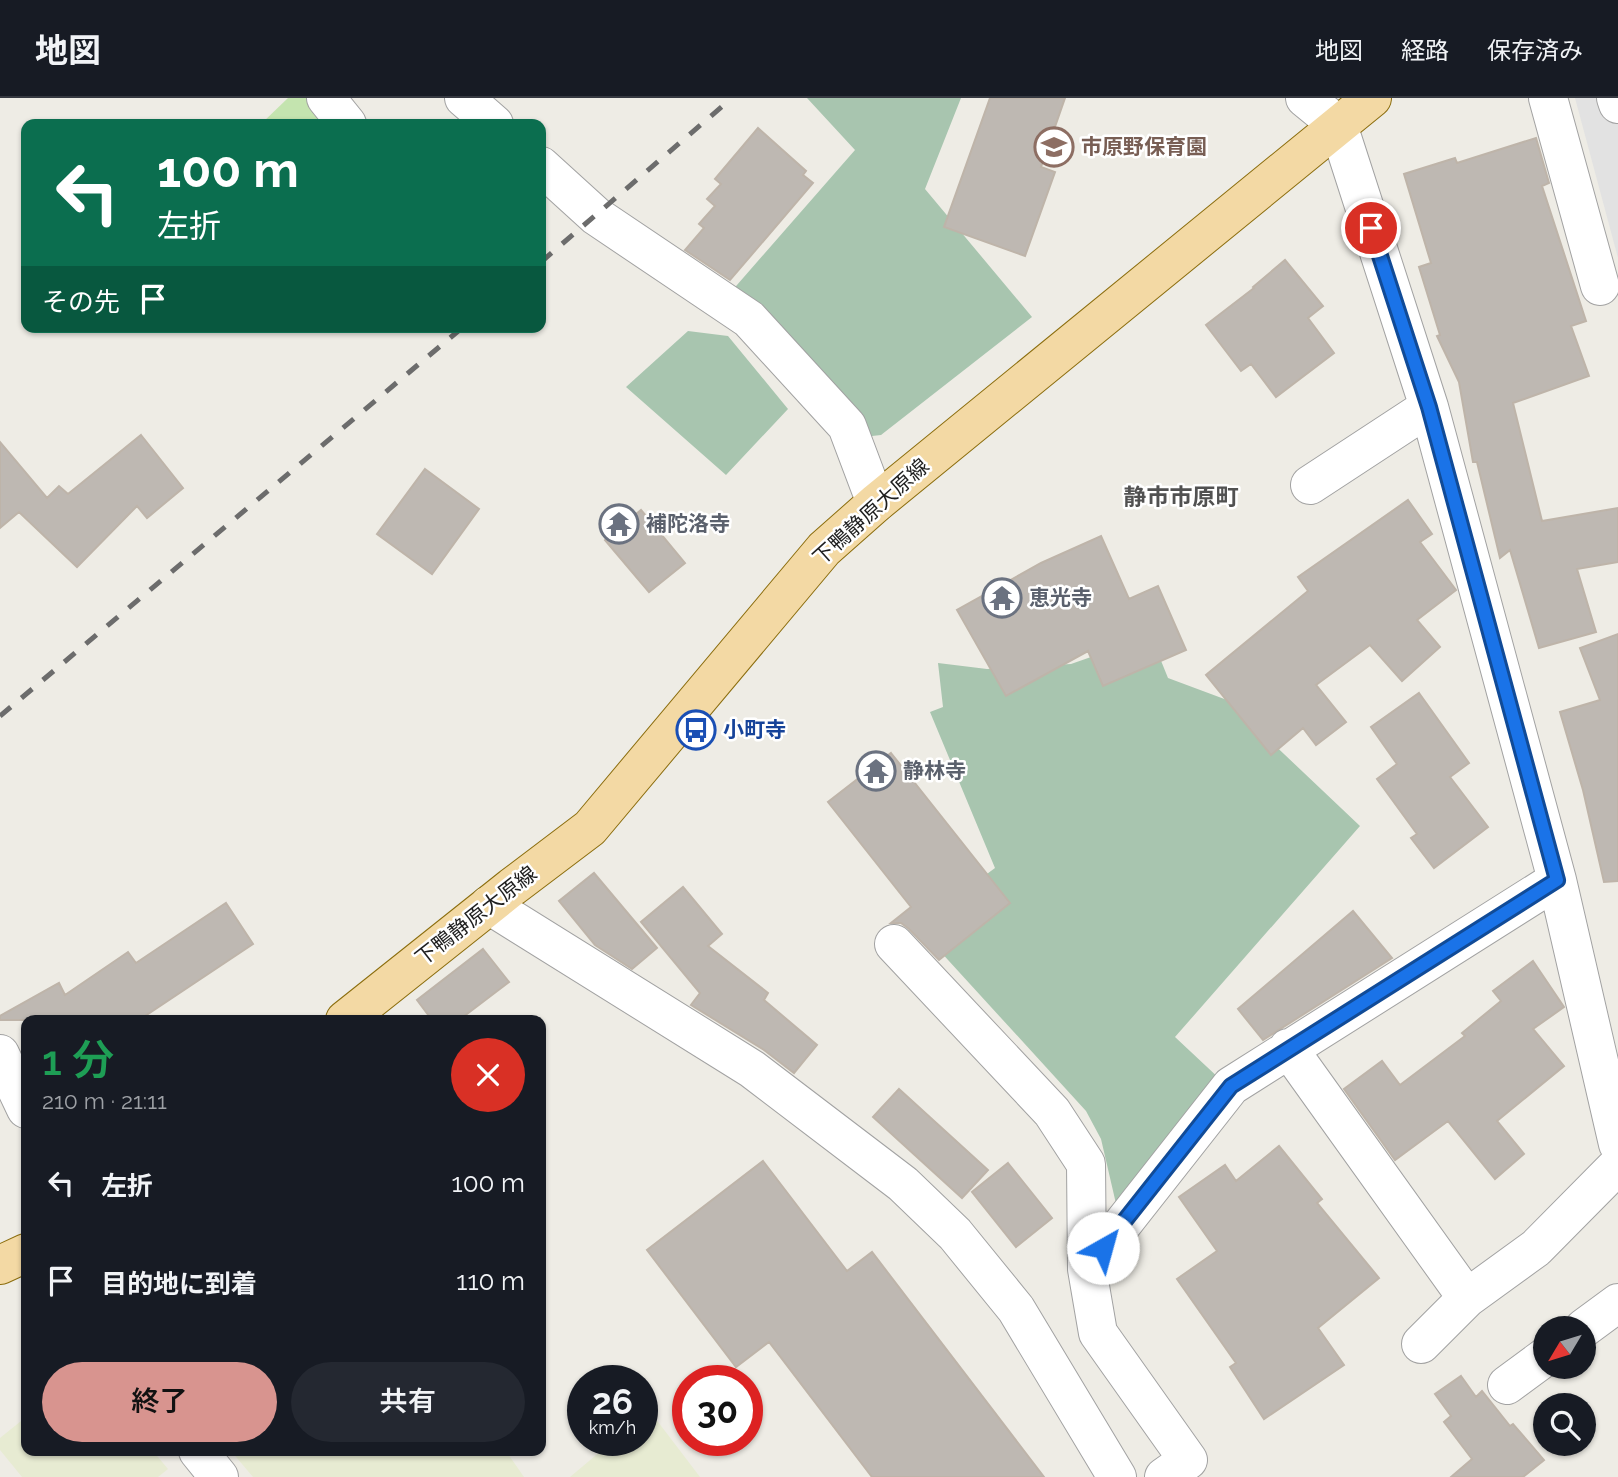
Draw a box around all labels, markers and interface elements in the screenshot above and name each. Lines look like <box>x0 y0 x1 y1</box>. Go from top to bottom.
text: 地図 <box>35 31 101 70</box>
text: 地図 <box>1315 36 1363 65</box>
text: 経路 <box>1401 36 1449 65</box>
text: 保存済み <box>1487 36 1583 65</box>
school or university icon: 市原野保育園 <box>1033 126 1075 168</box>
place label: 市原野保育園 <box>1081 134 1207 159</box>
text: 100 m <box>157 141 299 198</box>
icon: left <box>42 147 133 238</box>
pin <box>1341 198 1401 258</box>
text: 左折 <box>157 207 221 244</box>
icon: arrive <box>1352 209 1390 247</box>
icon: arrive <box>134 280 172 318</box>
text: その先 <box>42 287 120 317</box>
street label: 下鴨静原大原線 <box>808 453 934 570</box>
district label: 静市市原町 <box>1124 483 1239 510</box>
temple icon: 補陀洛寺 <box>598 503 640 545</box>
place label: 補陀洛寺 <box>646 511 730 536</box>
temple icon: 恵光寺 <box>981 577 1023 619</box>
place label: 恵光寺 <box>1029 585 1092 610</box>
bus stop icon: 小町寺 <box>675 709 717 751</box>
place label: 小町寺 <box>723 717 786 742</box>
temple icon: 静林寺 <box>855 750 897 792</box>
place label: 静林寺 <box>903 758 966 783</box>
street label: 下鴨静原大原線 <box>410 861 541 971</box>
text: 1 分 <box>42 1036 114 1085</box>
button: close <box>451 1038 525 1112</box>
text: 210 m · 21:11 <box>42 1087 167 1114</box>
icon: left <box>42 1164 80 1202</box>
text: 100 m <box>452 1168 525 1198</box>
text: 左折 <box>101 1171 153 1201</box>
position arrow <box>1066 1211 1140 1285</box>
icon: arrive <box>42 1262 80 1300</box>
text: 110 m <box>456 1266 525 1296</box>
text: 目的地に到着 <box>101 1269 257 1299</box>
north arrow <box>1533 1316 1596 1379</box>
map controls <box>1533 1316 1596 1456</box>
button: 終了 <box>42 1362 277 1442</box>
button: 共有 <box>291 1362 525 1442</box>
speed limit sign: 30 <box>672 1365 763 1456</box>
text: 26 <box>592 1381 633 1422</box>
button: search <box>1533 1393 1596 1456</box>
text: km/h <box>589 1417 636 1438</box>

